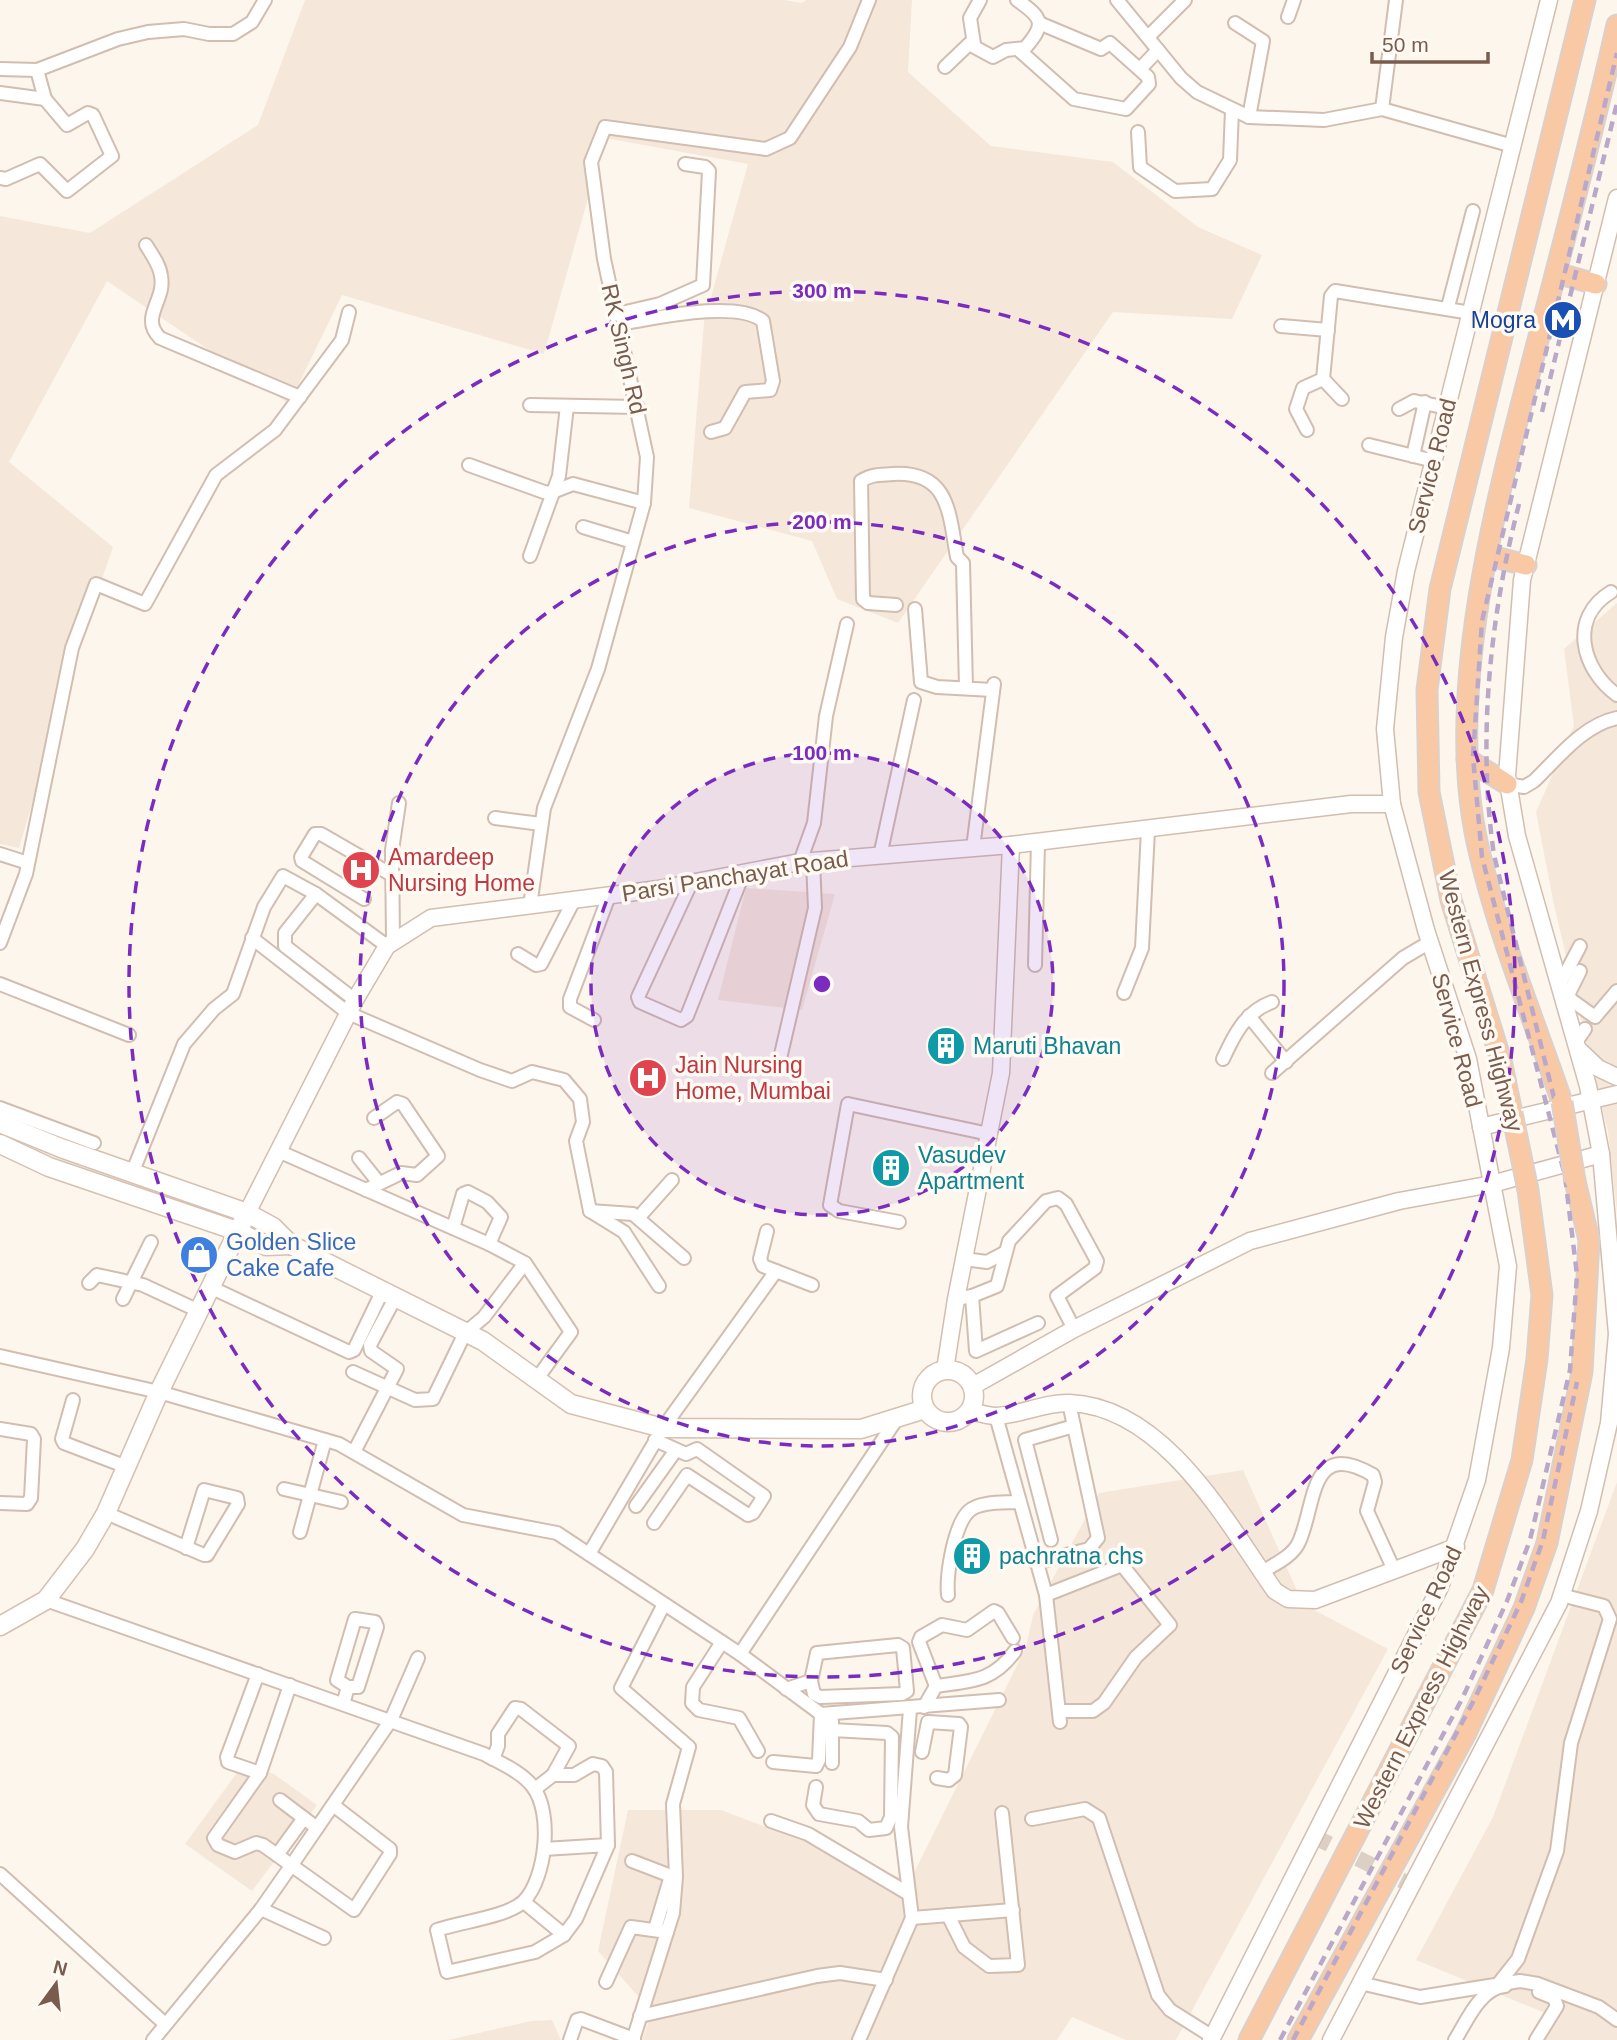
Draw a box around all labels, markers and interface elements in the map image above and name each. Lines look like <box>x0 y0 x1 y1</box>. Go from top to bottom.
scale bar <box>1372 21 1488 65</box>
text: 50 m <box>1382 33 1429 56</box>
text: 300 m <box>792 279 852 302</box>
street label: RK Singh Rd <box>596 281 652 417</box>
metro station icon: Mogra <box>1542 299 1584 341</box>
place label: Mogra <box>1471 307 1536 333</box>
street label: Service Road <box>1403 396 1461 536</box>
text: 200 m <box>792 510 852 533</box>
text: 100 m <box>792 741 852 764</box>
place label: Amardeep Nursing Home <box>388 844 535 896</box>
street label: Parsi Panchayat Road <box>620 845 850 907</box>
hospital icon: Amardeep Nursing Home <box>340 849 382 891</box>
street label: Western Express Highway <box>1434 868 1529 1135</box>
street label: Service Road <box>1427 970 1487 1110</box>
centre of rings <box>810 972 834 996</box>
building icon: Maruti Bhavan <box>925 1025 967 1067</box>
place label: Maruti Bhavan <box>973 1033 1121 1059</box>
place label: Jain Nursing Home, Mumbai <box>675 1052 831 1104</box>
hospital icon: Jain Nursing Home, Mumbai <box>627 1057 669 1099</box>
place label: Vasudev Apartment <box>918 1142 1025 1194</box>
building icon: Vasudev Apartment <box>870 1147 912 1189</box>
place label: Golden Slice Cake Cafe <box>226 1229 356 1281</box>
shop icon: Golden Slice Cake Cafe <box>178 1234 220 1276</box>
building icon: pachratna chs <box>951 1535 993 1577</box>
street label: Service Road <box>1385 1542 1467 1678</box>
place label: pachratna chs <box>999 1543 1143 1569</box>
street label: Western Express Highway <box>1348 1581 1494 1833</box>
north arrow <box>21 1949 91 2019</box>
text: N <box>51 1956 70 1980</box>

